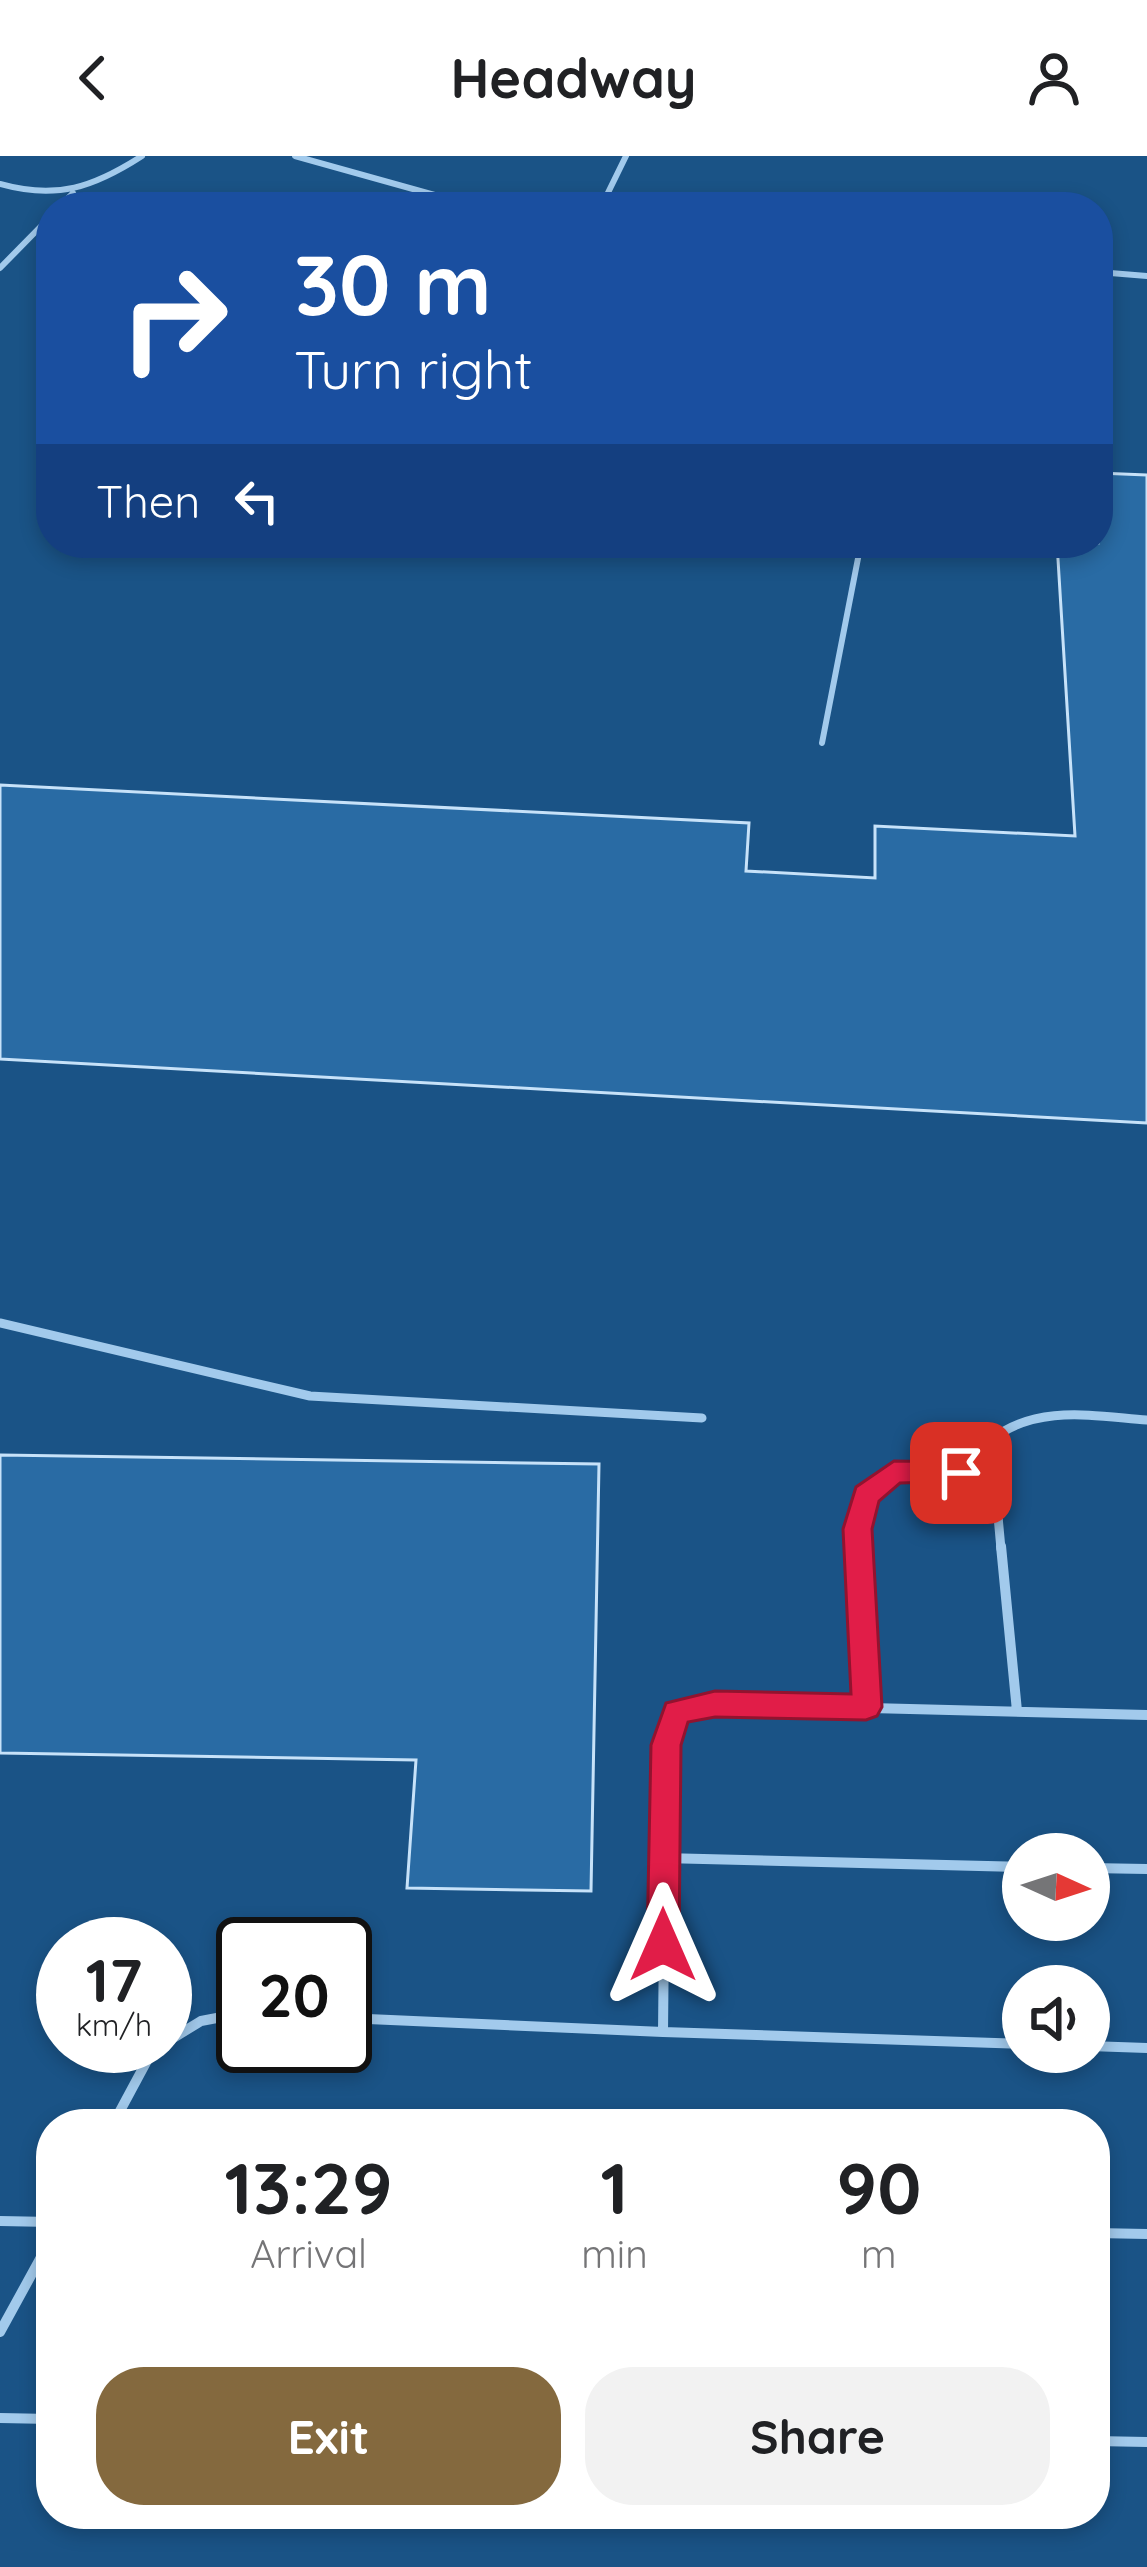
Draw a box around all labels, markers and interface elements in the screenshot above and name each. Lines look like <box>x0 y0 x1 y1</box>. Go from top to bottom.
text: Headway <box>450 44 697 112</box>
icon: back <box>60 45 126 111</box>
icon: person <box>1021 45 1087 111</box>
text: 30 m <box>294 231 492 336</box>
icon: right <box>96 240 252 396</box>
text: Turn right <box>294 335 533 403</box>
icon: left <box>224 468 290 534</box>
text: Then <box>96 473 200 529</box>
pin <box>910 1422 1012 1524</box>
icon: arrive <box>928 1440 994 1506</box>
north arrow <box>1002 1833 1110 1941</box>
map controls <box>1002 1833 1110 2073</box>
position arrow <box>600 1882 726 2008</box>
speed limit sign: 20 <box>216 1917 372 2073</box>
text: 17 <box>86 1942 142 2017</box>
button: sound <box>1002 1965 1110 2073</box>
text: km/h <box>76 2006 152 2044</box>
text: 13:29 <box>225 2142 393 2232</box>
text: 1 <box>601 2142 629 2232</box>
text: 90 <box>836 2142 921 2232</box>
text: Arrival <box>250 2229 367 2278</box>
text: min <box>581 2229 648 2278</box>
text: m <box>861 2229 897 2278</box>
button: Exit <box>96 2367 561 2505</box>
button: Share <box>585 2367 1050 2505</box>

